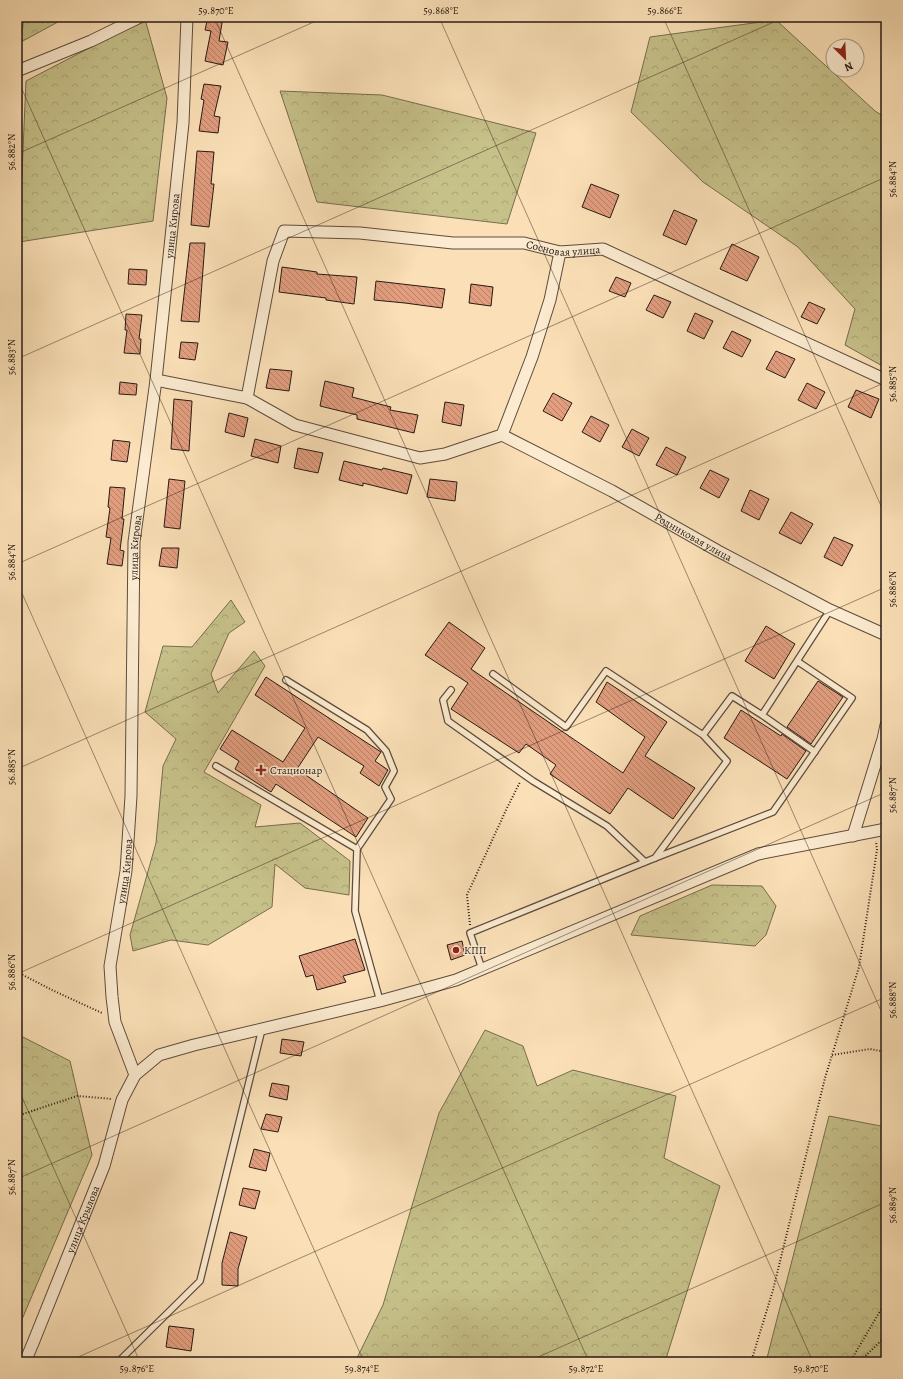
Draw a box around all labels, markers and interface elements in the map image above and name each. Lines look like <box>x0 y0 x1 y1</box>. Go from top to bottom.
text: 59.870°E <box>198 4 234 17</box>
text: 59.868°E <box>423 4 459 17</box>
text: 59.866°E <box>648 4 683 17</box>
north arrow <box>825 38 865 78</box>
text: N <box>842 58 856 75</box>
text: 56.882°N <box>5 134 18 170</box>
text: 56.884°N <box>886 161 899 197</box>
street label: улица Кирова <box>162 192 184 260</box>
street label: Сосновая улица <box>525 237 602 260</box>
text: 56.883°N <box>5 339 18 375</box>
text: 56.885°N <box>886 366 899 402</box>
street label: Родниковая улица <box>652 510 735 565</box>
street label: улица Кирова <box>127 513 146 581</box>
text: 56.884°N <box>5 544 18 580</box>
text: 56.886°N <box>886 571 899 607</box>
text: 56.885°N <box>5 749 18 785</box>
place label: Стационар <box>270 763 322 778</box>
marker: Стационар <box>255 764 267 776</box>
text: 56.887°N <box>886 777 899 813</box>
street label: улица Кирова <box>113 837 136 906</box>
place label: КПП <box>464 943 487 958</box>
marker: КПП <box>451 945 461 955</box>
text: 56.886°N <box>5 954 18 990</box>
text: 56.888°N <box>886 982 899 1018</box>
text: 56.887°N <box>5 1159 18 1195</box>
street label: улица Крылова <box>62 1183 104 1256</box>
text: 56.889°N <box>886 1187 899 1223</box>
text: 59.876°E <box>120 1362 154 1375</box>
text: 59.874°E <box>345 1362 379 1375</box>
text: 59.872°E <box>569 1362 603 1375</box>
text: 59.870°E <box>793 1362 829 1375</box>

